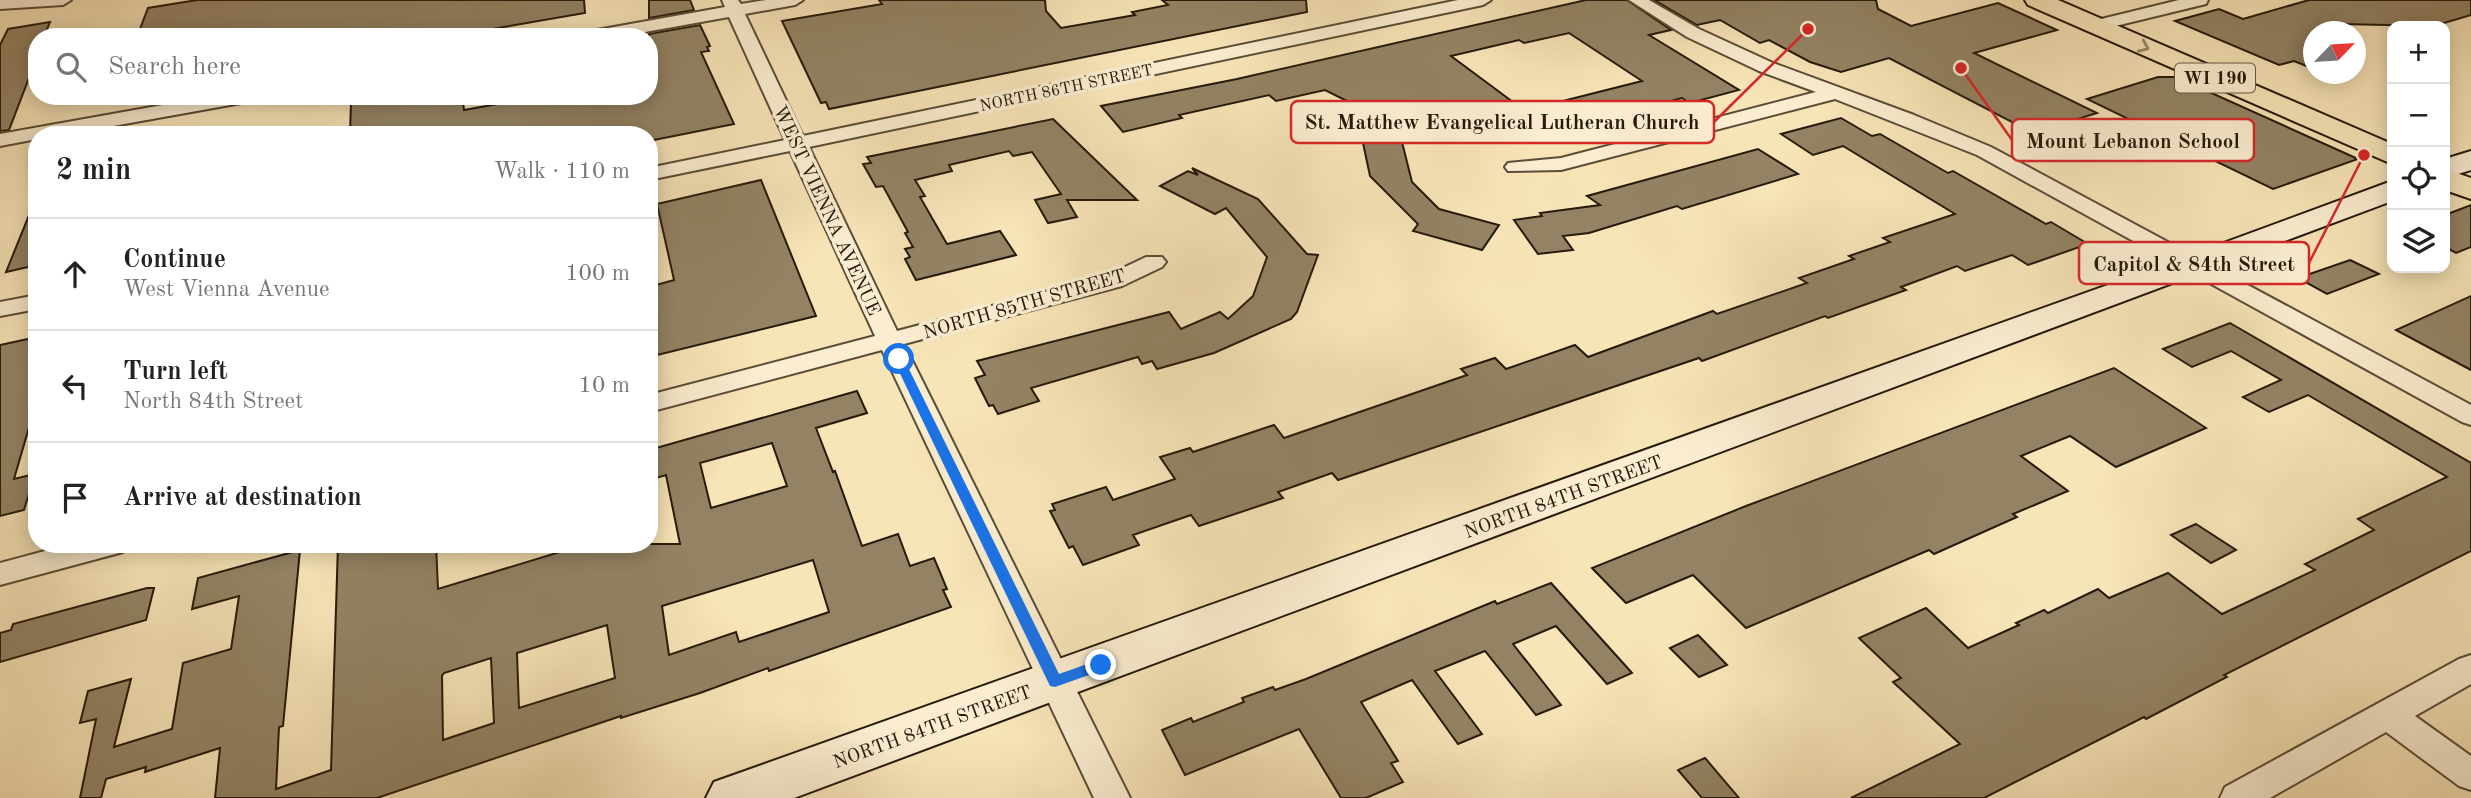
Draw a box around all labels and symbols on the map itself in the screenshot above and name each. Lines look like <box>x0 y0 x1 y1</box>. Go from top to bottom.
north arrow <box>2303 21 2366 84</box>
one-way arrow <box>2137 39 2150 53</box>
street label: NORTH 86TH STREET <box>978 63 1155 115</box>
road number: WI 190 <box>2175 64 2255 92</box>
callout: St. Matthew Evangelical Lutheran Church <box>1291 101 1714 143</box>
street label: WEST VIENNA AVENUE <box>769 103 883 319</box>
text: St. Matthew Evangelical Lutheran Church <box>1304 113 1700 134</box>
callout: Mount Lebanon School <box>2012 119 2254 161</box>
text: Mount Lebanon School <box>2026 132 2240 153</box>
callout: Capitol & 84th Street <box>2079 242 2309 284</box>
text: Capitol & 84th Street <box>2093 255 2295 276</box>
street label: NORTH 85TH STREET <box>921 267 1128 343</box>
route start <box>883 343 914 374</box>
street label: NORTH 84TH STREET <box>1462 454 1666 543</box>
route end <box>1085 649 1116 680</box>
street label: NORTH 84TH STREET <box>831 684 1035 773</box>

